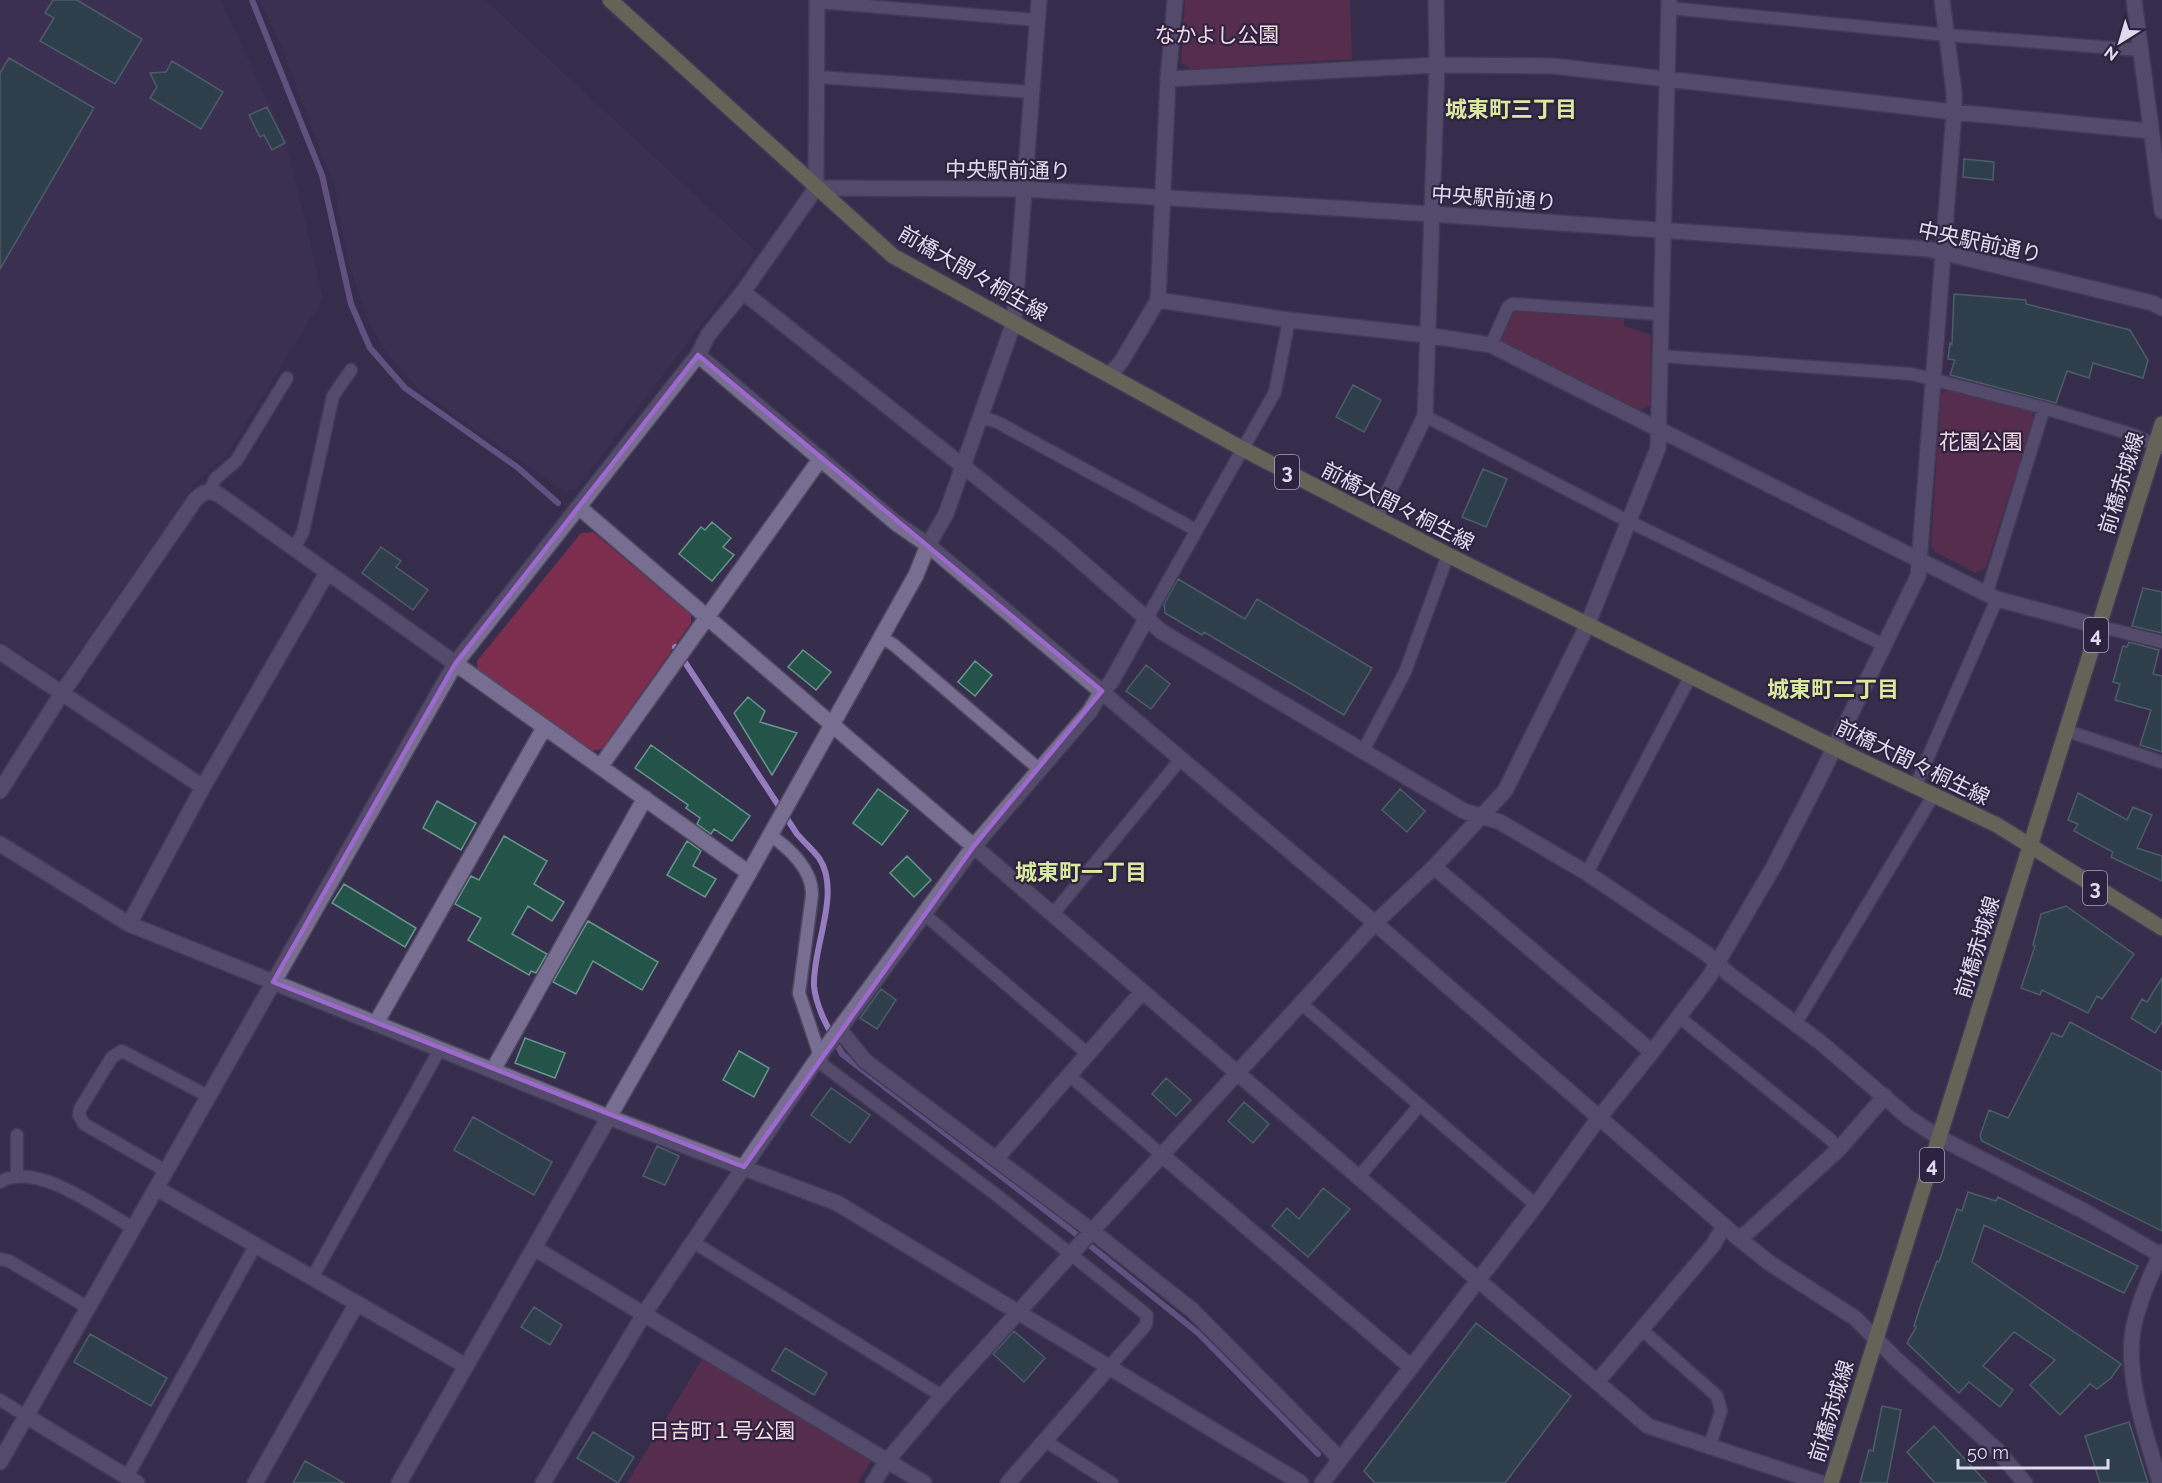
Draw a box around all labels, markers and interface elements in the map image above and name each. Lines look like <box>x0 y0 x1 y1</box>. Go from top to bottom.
north arrow <box>2090 12 2150 72</box>
park label: なかよし公園 <box>1155 22 1279 47</box>
text: N <box>2101 42 2122 65</box>
district label: 城東町三丁目 <box>1445 96 1577 122</box>
street label: 中央駅前通り <box>945 156 1071 184</box>
street label: 中央駅前通り <box>1430 181 1558 215</box>
street label: 中央駅前通り <box>1916 217 2044 267</box>
street label: 前橋大間々桐生線 <box>894 220 1052 326</box>
park label: 花園公園 <box>1939 429 2023 454</box>
street label: 前橋赤城線 <box>2094 429 2148 537</box>
road number: 3 <box>1275 455 1299 489</box>
street label: 前橋大間々桐生線 <box>1317 457 1479 555</box>
road number: 4 <box>2084 618 2108 652</box>
district label: 城東町二丁目 <box>1767 676 1899 702</box>
street label: 前橋大間々桐生線 <box>1832 714 1994 810</box>
district label: 城東町一丁目 <box>1015 859 1147 885</box>
road number: 3 <box>2083 871 2107 905</box>
street label: 前橋赤城線 <box>1950 893 2004 1001</box>
road number: 4 <box>1920 1148 1944 1182</box>
street label: 前橋赤城線 <box>1804 1357 1858 1465</box>
park label: 日吉町１号公園 <box>649 1418 796 1443</box>
scale bar <box>1958 1432 2108 1470</box>
text: 50 m <box>1967 1442 2009 1463</box>

